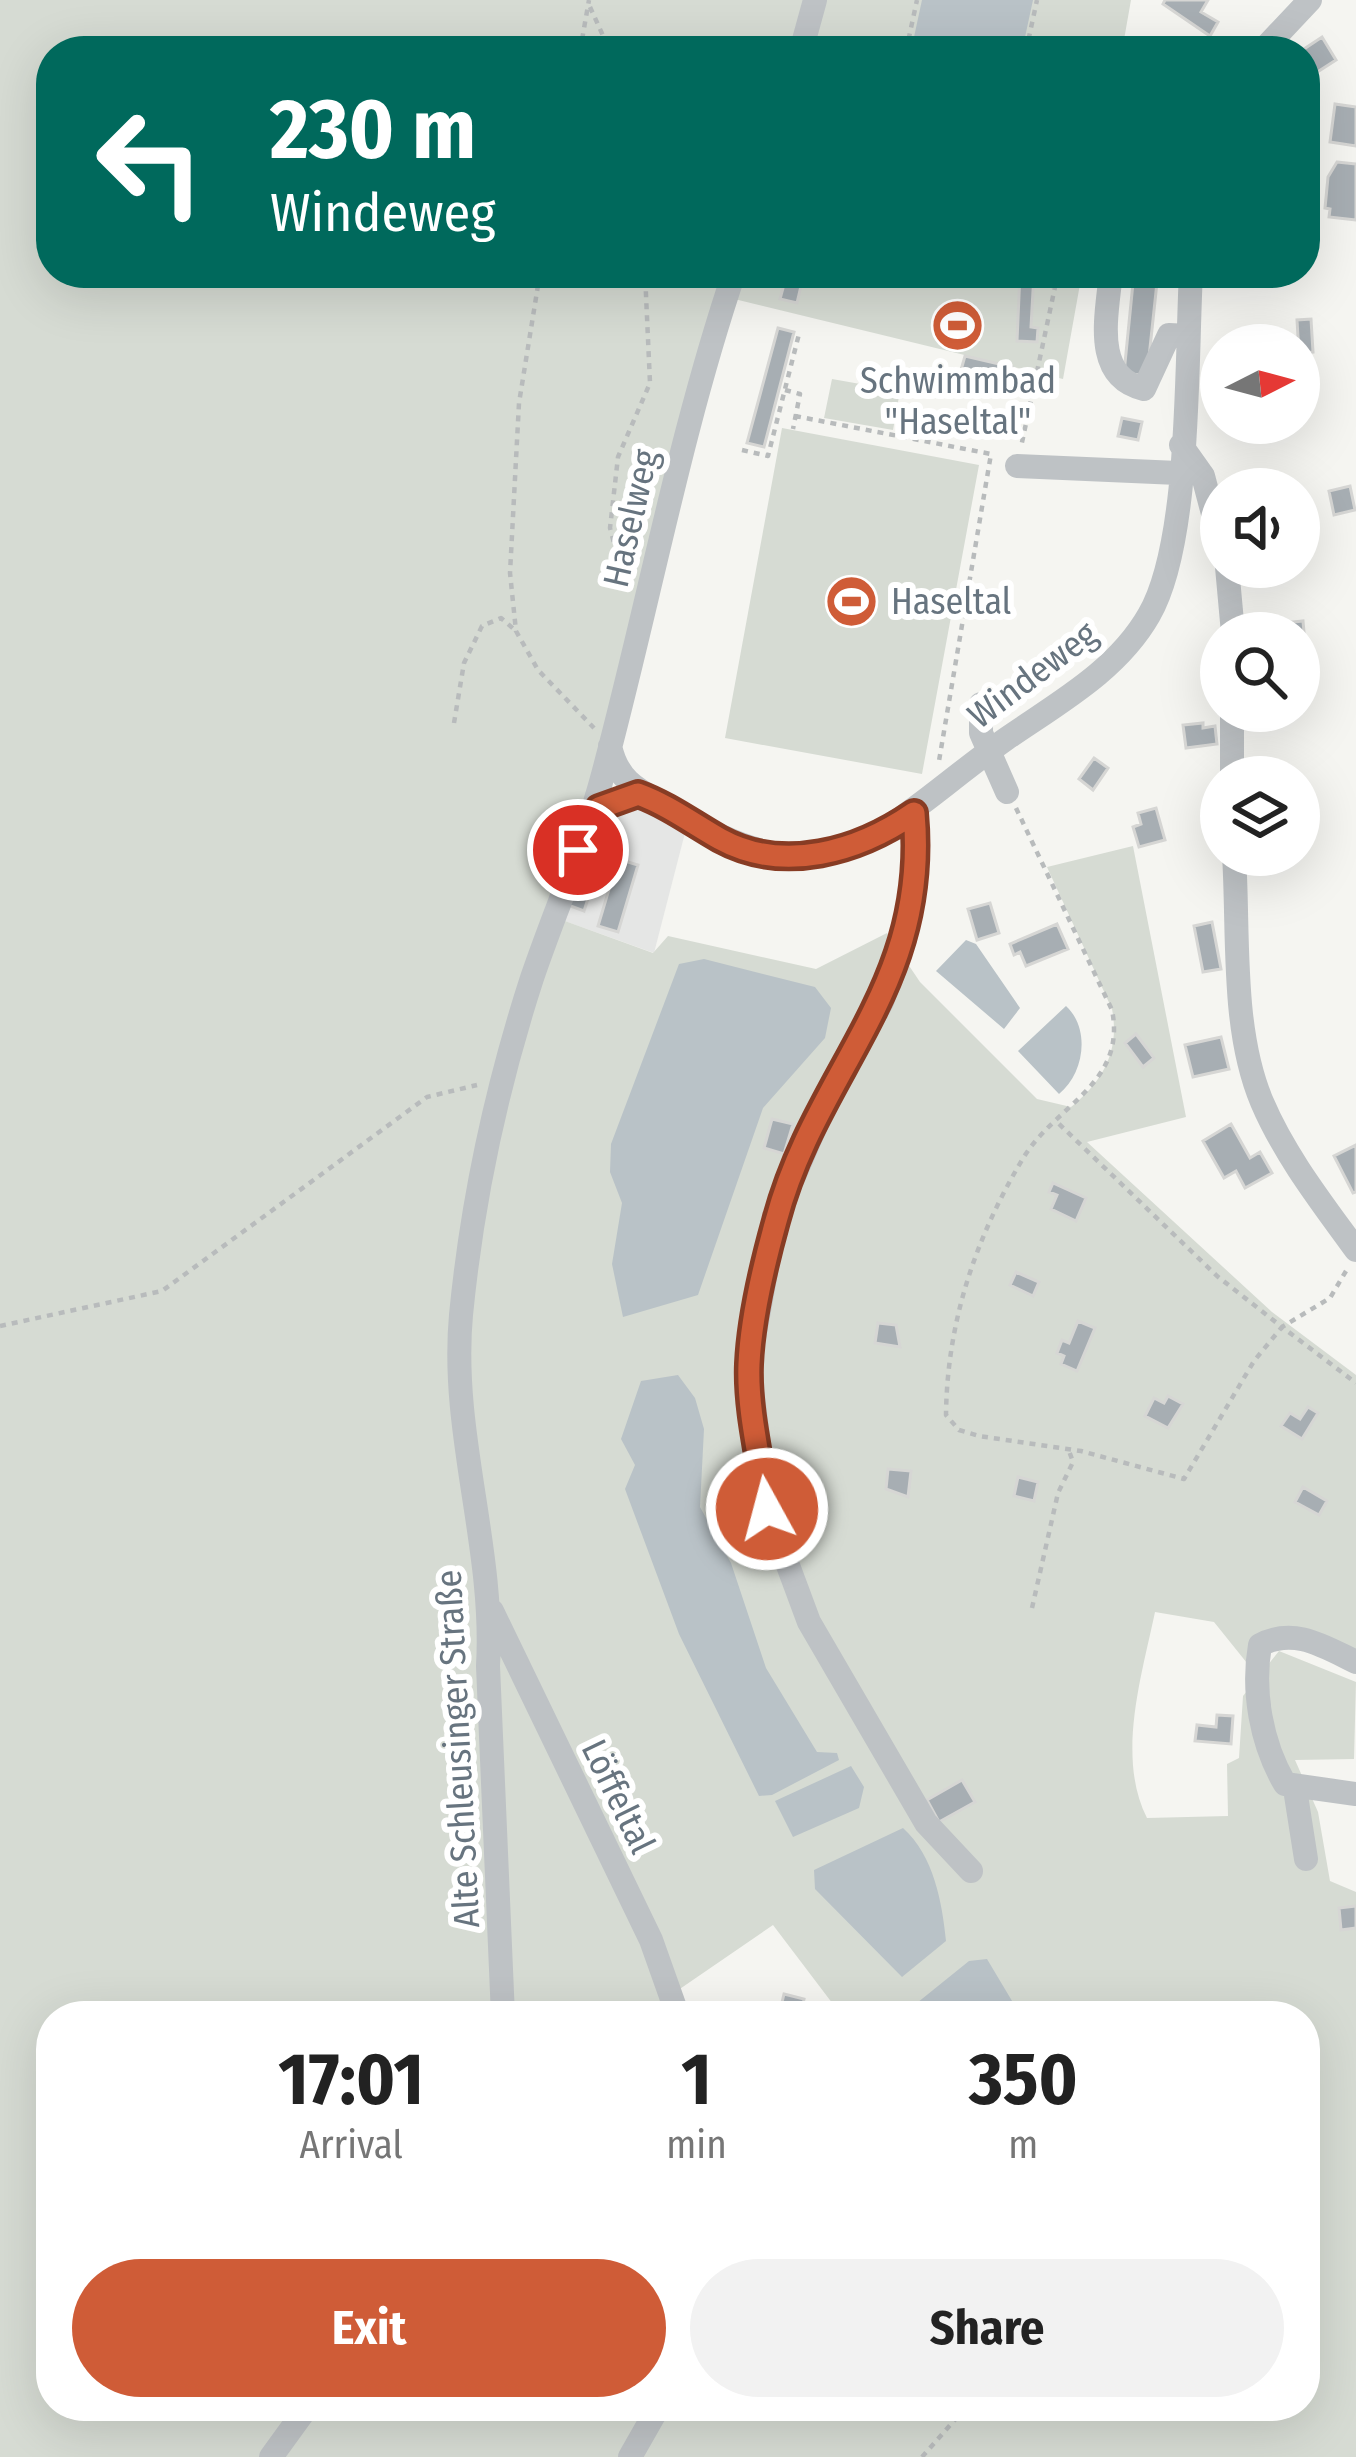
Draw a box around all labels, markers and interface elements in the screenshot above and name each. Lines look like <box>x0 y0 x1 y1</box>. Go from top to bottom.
text: 230 m <box>270 79 476 180</box>
icon: left <box>72 84 228 240</box>
text: Windeweg <box>270 181 496 245</box>
sports icon: Schwimmbad "Haseltal" <box>930 297 986 353</box>
north arrow <box>1200 324 1320 444</box>
map controls <box>1200 324 1320 876</box>
place label: Schwimmbad "Haseltal" <box>860 359 1056 444</box>
street label: Haselweg <box>594 445 668 591</box>
button: sound <box>1200 468 1320 588</box>
sports icon: Haseltal <box>824 573 880 629</box>
place label: Haseltal <box>891 580 1011 624</box>
street label: Windeweg <box>959 612 1106 738</box>
button: search <box>1200 612 1320 732</box>
button: layers <box>1200 756 1320 876</box>
pin <box>527 799 629 901</box>
icon: arrive <box>545 817 611 883</box>
position arrow <box>704 1446 830 1572</box>
street label: Alte Schleusinger Straße <box>427 1569 489 1929</box>
street label: Löffeltal <box>572 1732 664 1861</box>
text: 17:01 <box>278 2037 424 2123</box>
text: 1 <box>681 2037 712 2123</box>
text: 350 <box>969 2037 1078 2123</box>
text: Arrival <box>299 2122 403 2168</box>
text: min <box>666 2122 727 2168</box>
text: m <box>1008 2122 1038 2168</box>
button: Exit <box>72 2259 666 2397</box>
button: Share <box>690 2259 1284 2397</box>

